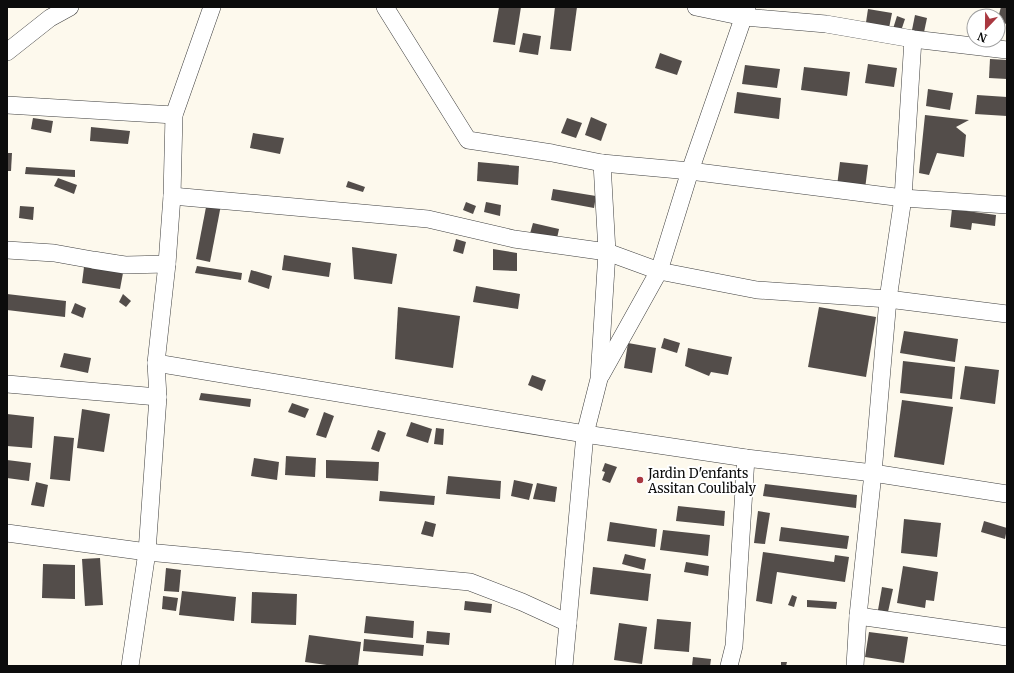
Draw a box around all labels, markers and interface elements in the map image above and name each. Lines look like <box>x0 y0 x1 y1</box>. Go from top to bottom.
north arrow <box>966 8 1006 48</box>
text: N <box>975 29 989 45</box>
place label: Jardin D'enfants Assitan Coulibaly <box>647 465 757 497</box>
marker: Jardin D'enfants Assitan Coulibaly <box>635 475 645 485</box>

